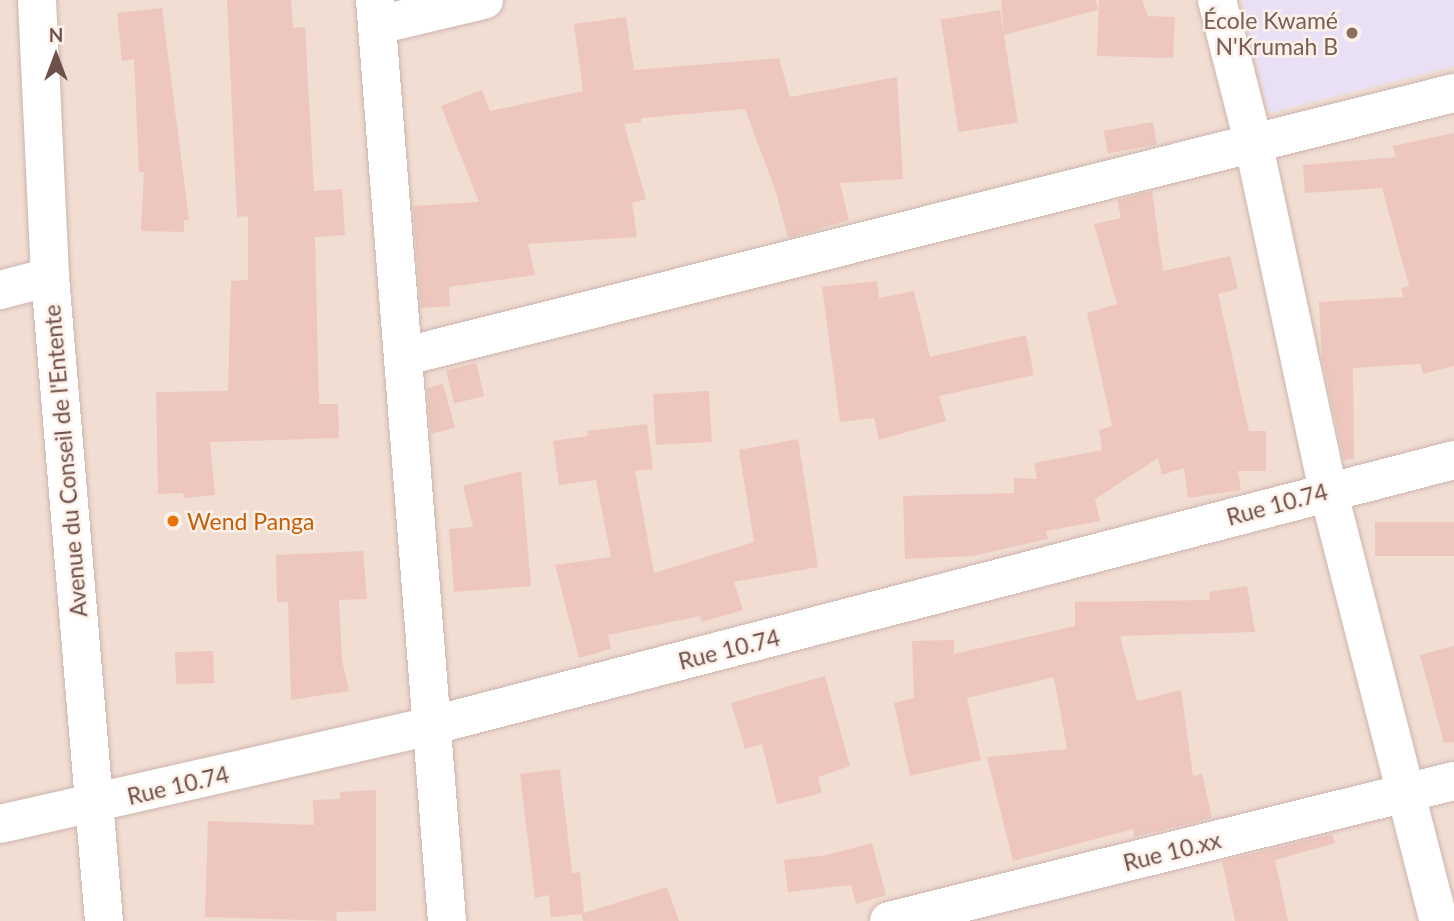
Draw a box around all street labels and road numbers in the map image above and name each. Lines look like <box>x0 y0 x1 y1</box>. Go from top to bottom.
street label: Avenue du Conseil de l'Entente <box>38 304 92 618</box>
street label: Rue 10.74 <box>1223 477 1331 531</box>
street label: Rue 10.74 <box>675 623 783 675</box>
street label: Rue 10.74 <box>124 760 232 810</box>
street label: Rue 10.xx <box>1120 826 1224 876</box>

